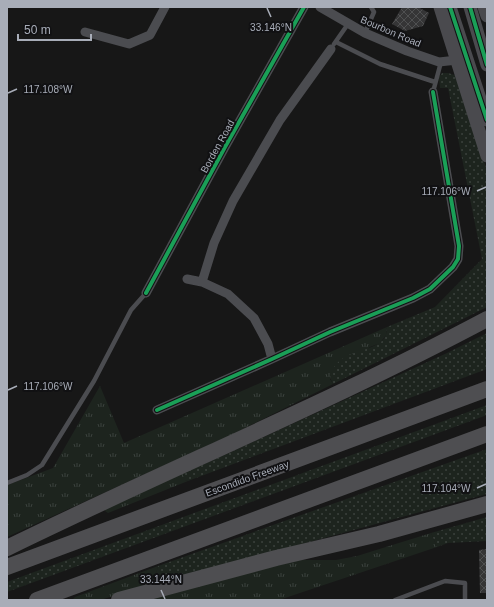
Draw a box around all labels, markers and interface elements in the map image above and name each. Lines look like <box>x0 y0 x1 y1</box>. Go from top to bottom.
street label: Bourbon Road <box>359 14 423 49</box>
scale bar <box>18 16 91 42</box>
text: 33.146°N <box>250 22 292 33</box>
text: 50 m <box>24 23 51 37</box>
text: 117.108°W <box>24 84 73 95</box>
street label: Borden Road <box>198 118 237 175</box>
text: 117.106°W <box>422 186 471 197</box>
text: 117.106°W <box>24 381 73 392</box>
street label: Escondido Freeway <box>204 458 290 499</box>
text: 117.104°W <box>422 483 471 494</box>
text: 33.144°N <box>140 574 182 585</box>

